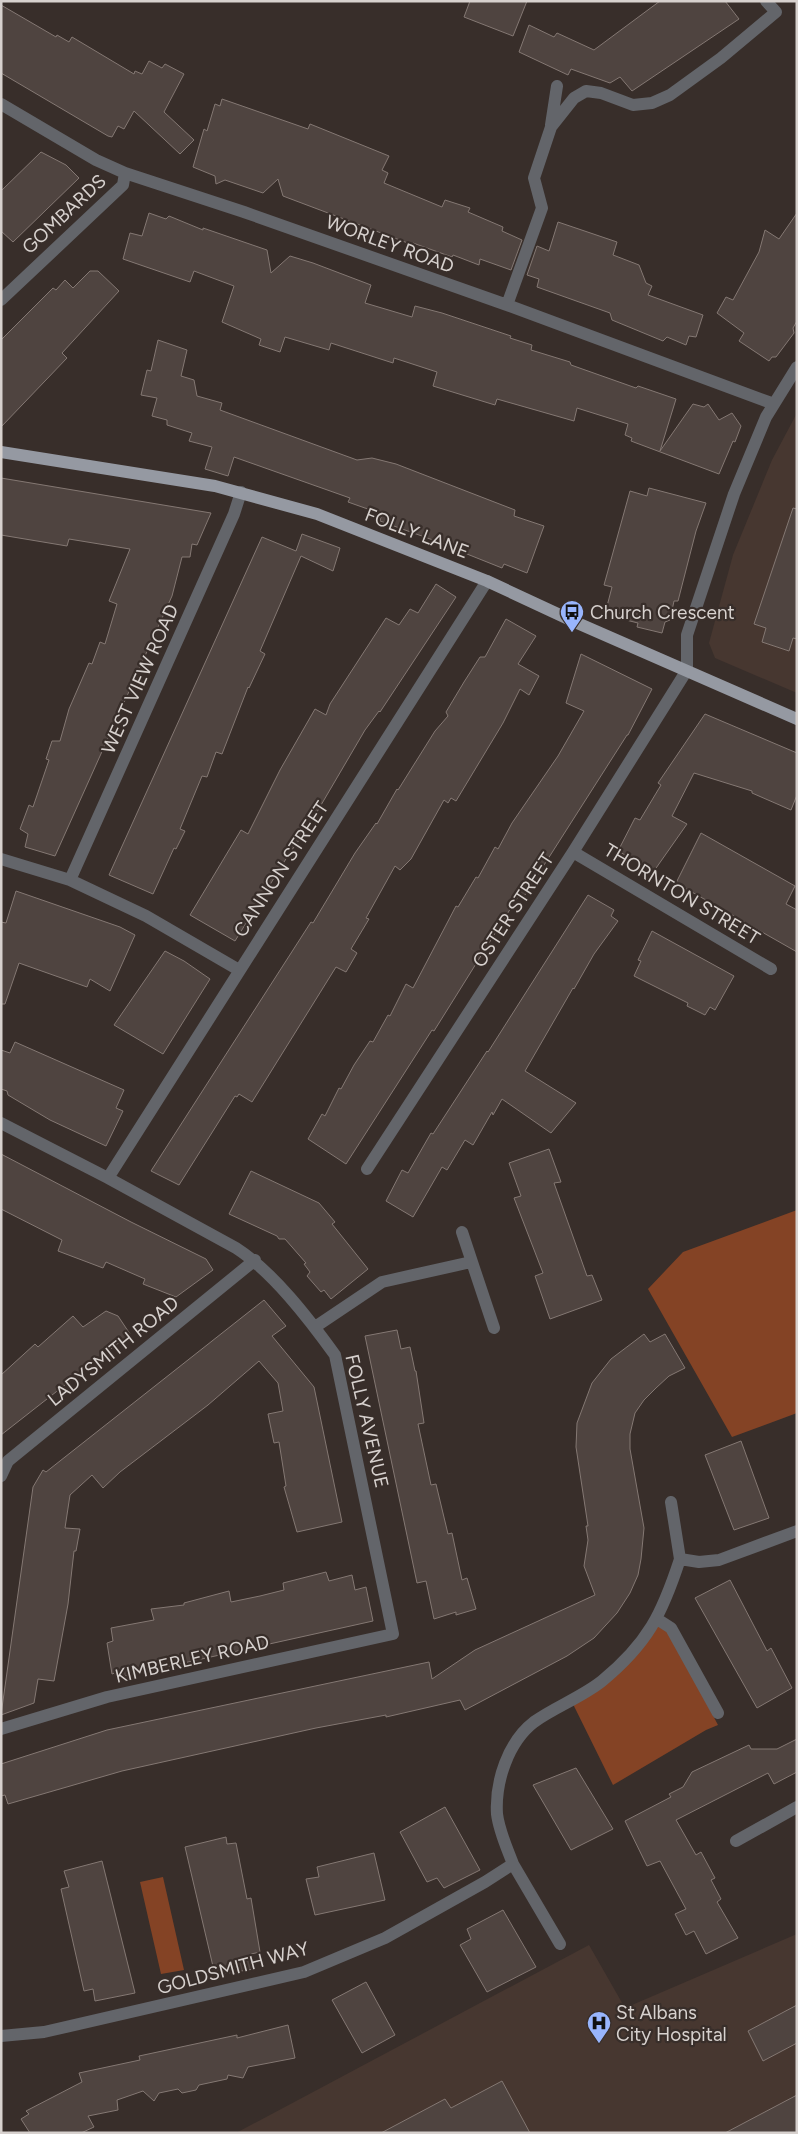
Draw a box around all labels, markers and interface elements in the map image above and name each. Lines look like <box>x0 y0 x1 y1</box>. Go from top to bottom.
street label: GOMBARDS <box>17 169 111 259</box>
street label: WORLEY ROAD <box>323 210 457 278</box>
street label: FOLLY LANE <box>362 503 472 563</box>
bus stop icon: Church Crescent <box>559 599 585 633</box>
street label: WEST VIEW ROAD <box>97 601 183 757</box>
place label: Church Crescent <box>590 601 735 624</box>
street label: CANNON STREET <box>229 796 334 941</box>
street label: THORNTON STREET <box>600 838 765 950</box>
street label: OSTER STREET <box>467 848 559 972</box>
street label: LADYSMITH ROAD <box>43 1291 183 1411</box>
street label: FOLLY AVENUE <box>340 1352 394 1490</box>
street label: KIMBERLEY ROAD <box>113 1630 271 1688</box>
street label: GOLDSMITH WAY <box>155 1937 312 1999</box>
place label: St Albans City Hospital <box>616 2001 727 2046</box>
hospital icon: St Albans City Hospital <box>586 2010 612 2044</box>

